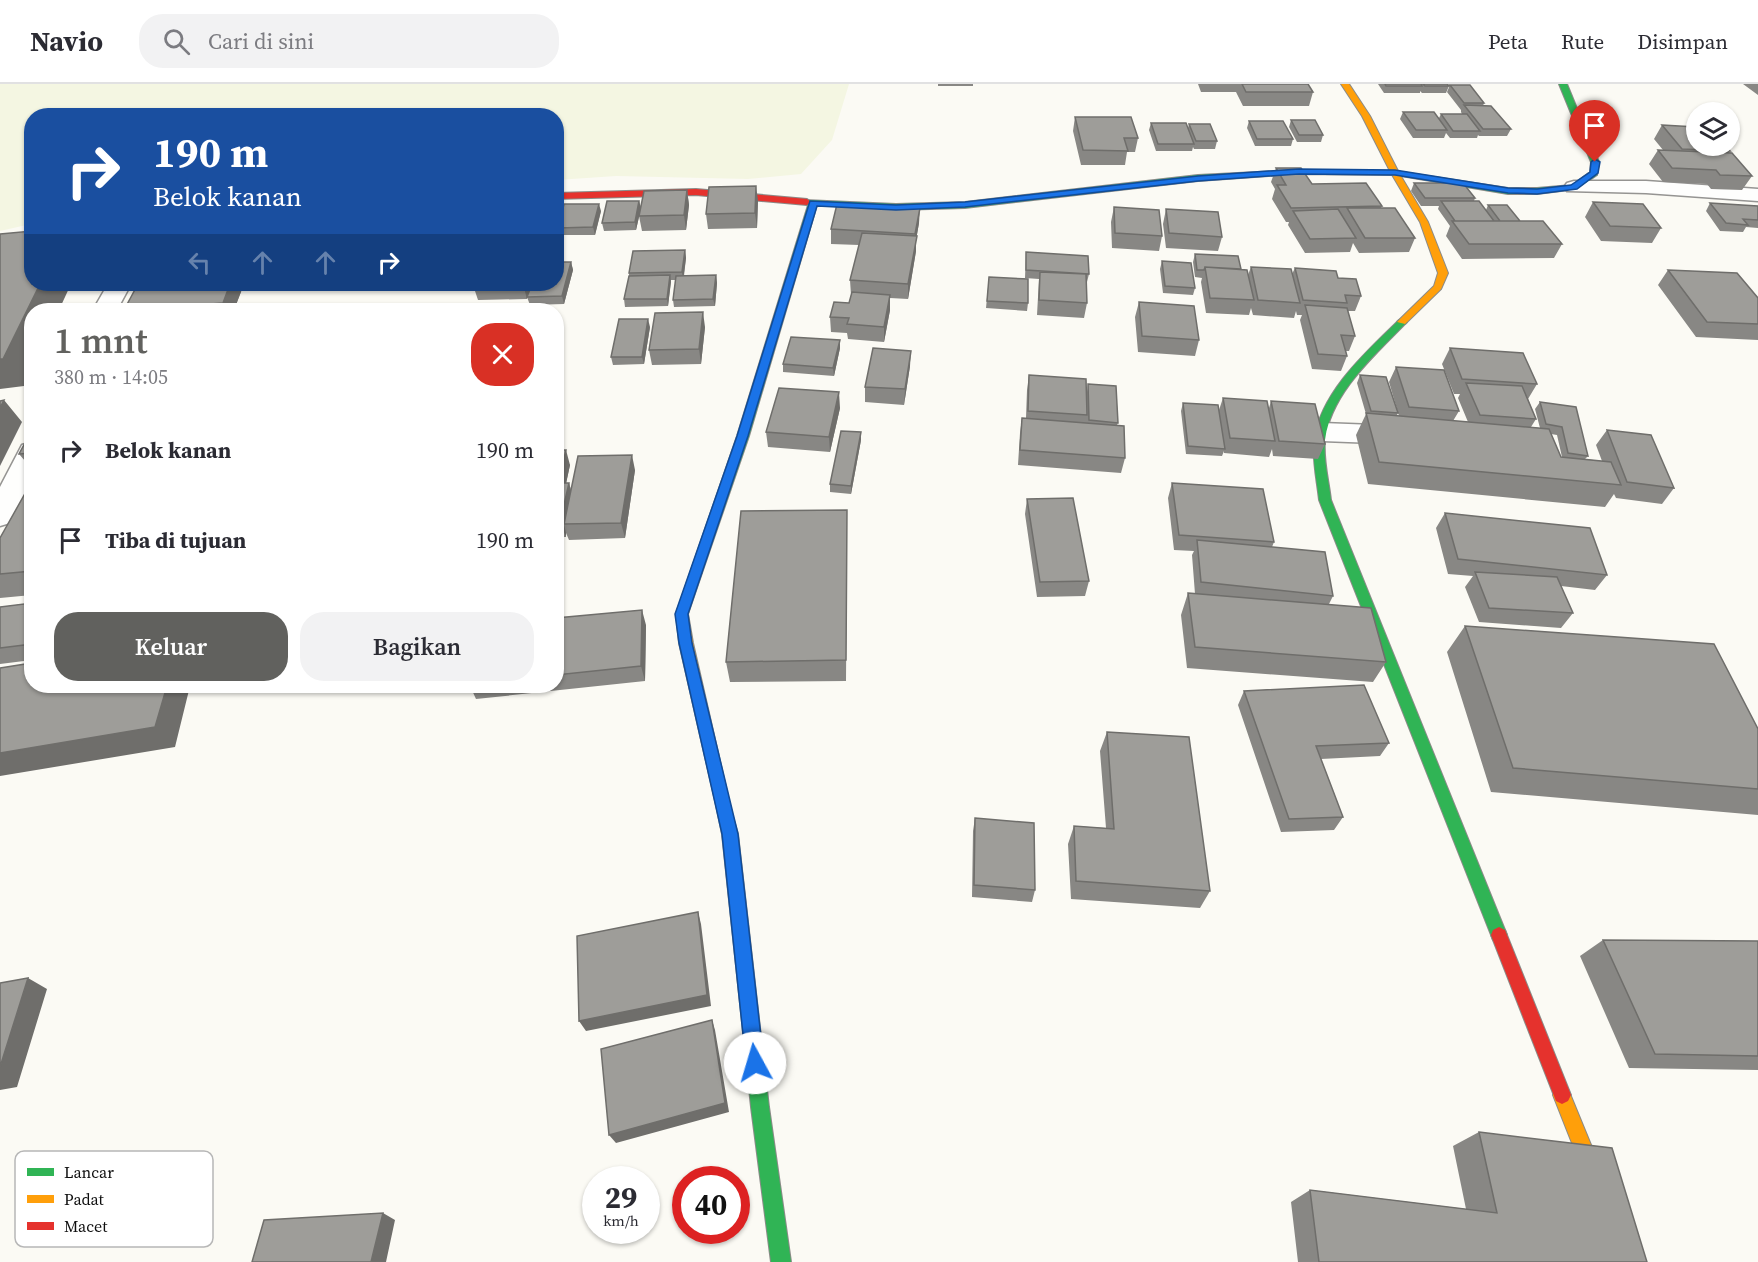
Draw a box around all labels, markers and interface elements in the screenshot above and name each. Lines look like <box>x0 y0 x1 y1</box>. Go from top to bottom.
search box <box>139 14 559 68</box>
text: Navio <box>30 22 103 60</box>
icon: search <box>160 25 193 58</box>
text: Cari di sini <box>208 26 314 56</box>
text: Peta <box>1488 27 1528 56</box>
text: Rute <box>1561 27 1604 56</box>
text: Disimpan <box>1637 27 1728 56</box>
pin <box>1569 100 1620 162</box>
map controls <box>1686 102 1740 156</box>
button: layers <box>1686 102 1740 156</box>
icon: arrive <box>1578 109 1611 142</box>
text: 190 m <box>153 123 268 181</box>
icon: right <box>54 132 132 210</box>
text: Belok kanan <box>153 178 302 215</box>
icon: left <box>183 246 216 279</box>
icon: ahead <box>246 246 279 279</box>
icon: ahead <box>309 246 342 279</box>
icon: right <box>372 246 405 279</box>
text: 1 mnt <box>54 316 147 365</box>
button: close <box>471 323 534 386</box>
text: 380 m · 14:05 <box>54 363 168 391</box>
icon: right <box>54 434 87 467</box>
text: Belok kanan <box>105 435 231 465</box>
text: 190 m <box>476 435 534 465</box>
icon: arrive <box>54 524 87 557</box>
text: Tiba di tujuan <box>105 525 246 555</box>
text: 190 m <box>476 525 534 555</box>
button: Keluar <box>54 612 288 681</box>
button: Bagikan <box>300 612 534 681</box>
position arrow <box>723 1031 787 1095</box>
legend <box>15 1151 213 1247</box>
text: Lancar <box>64 1161 114 1183</box>
speed limit sign: 40 <box>672 1166 750 1244</box>
text: 29 <box>605 1177 637 1218</box>
text: Padat <box>64 1188 105 1210</box>
text: km/h <box>603 1210 639 1231</box>
text: Macet <box>64 1215 108 1237</box>

